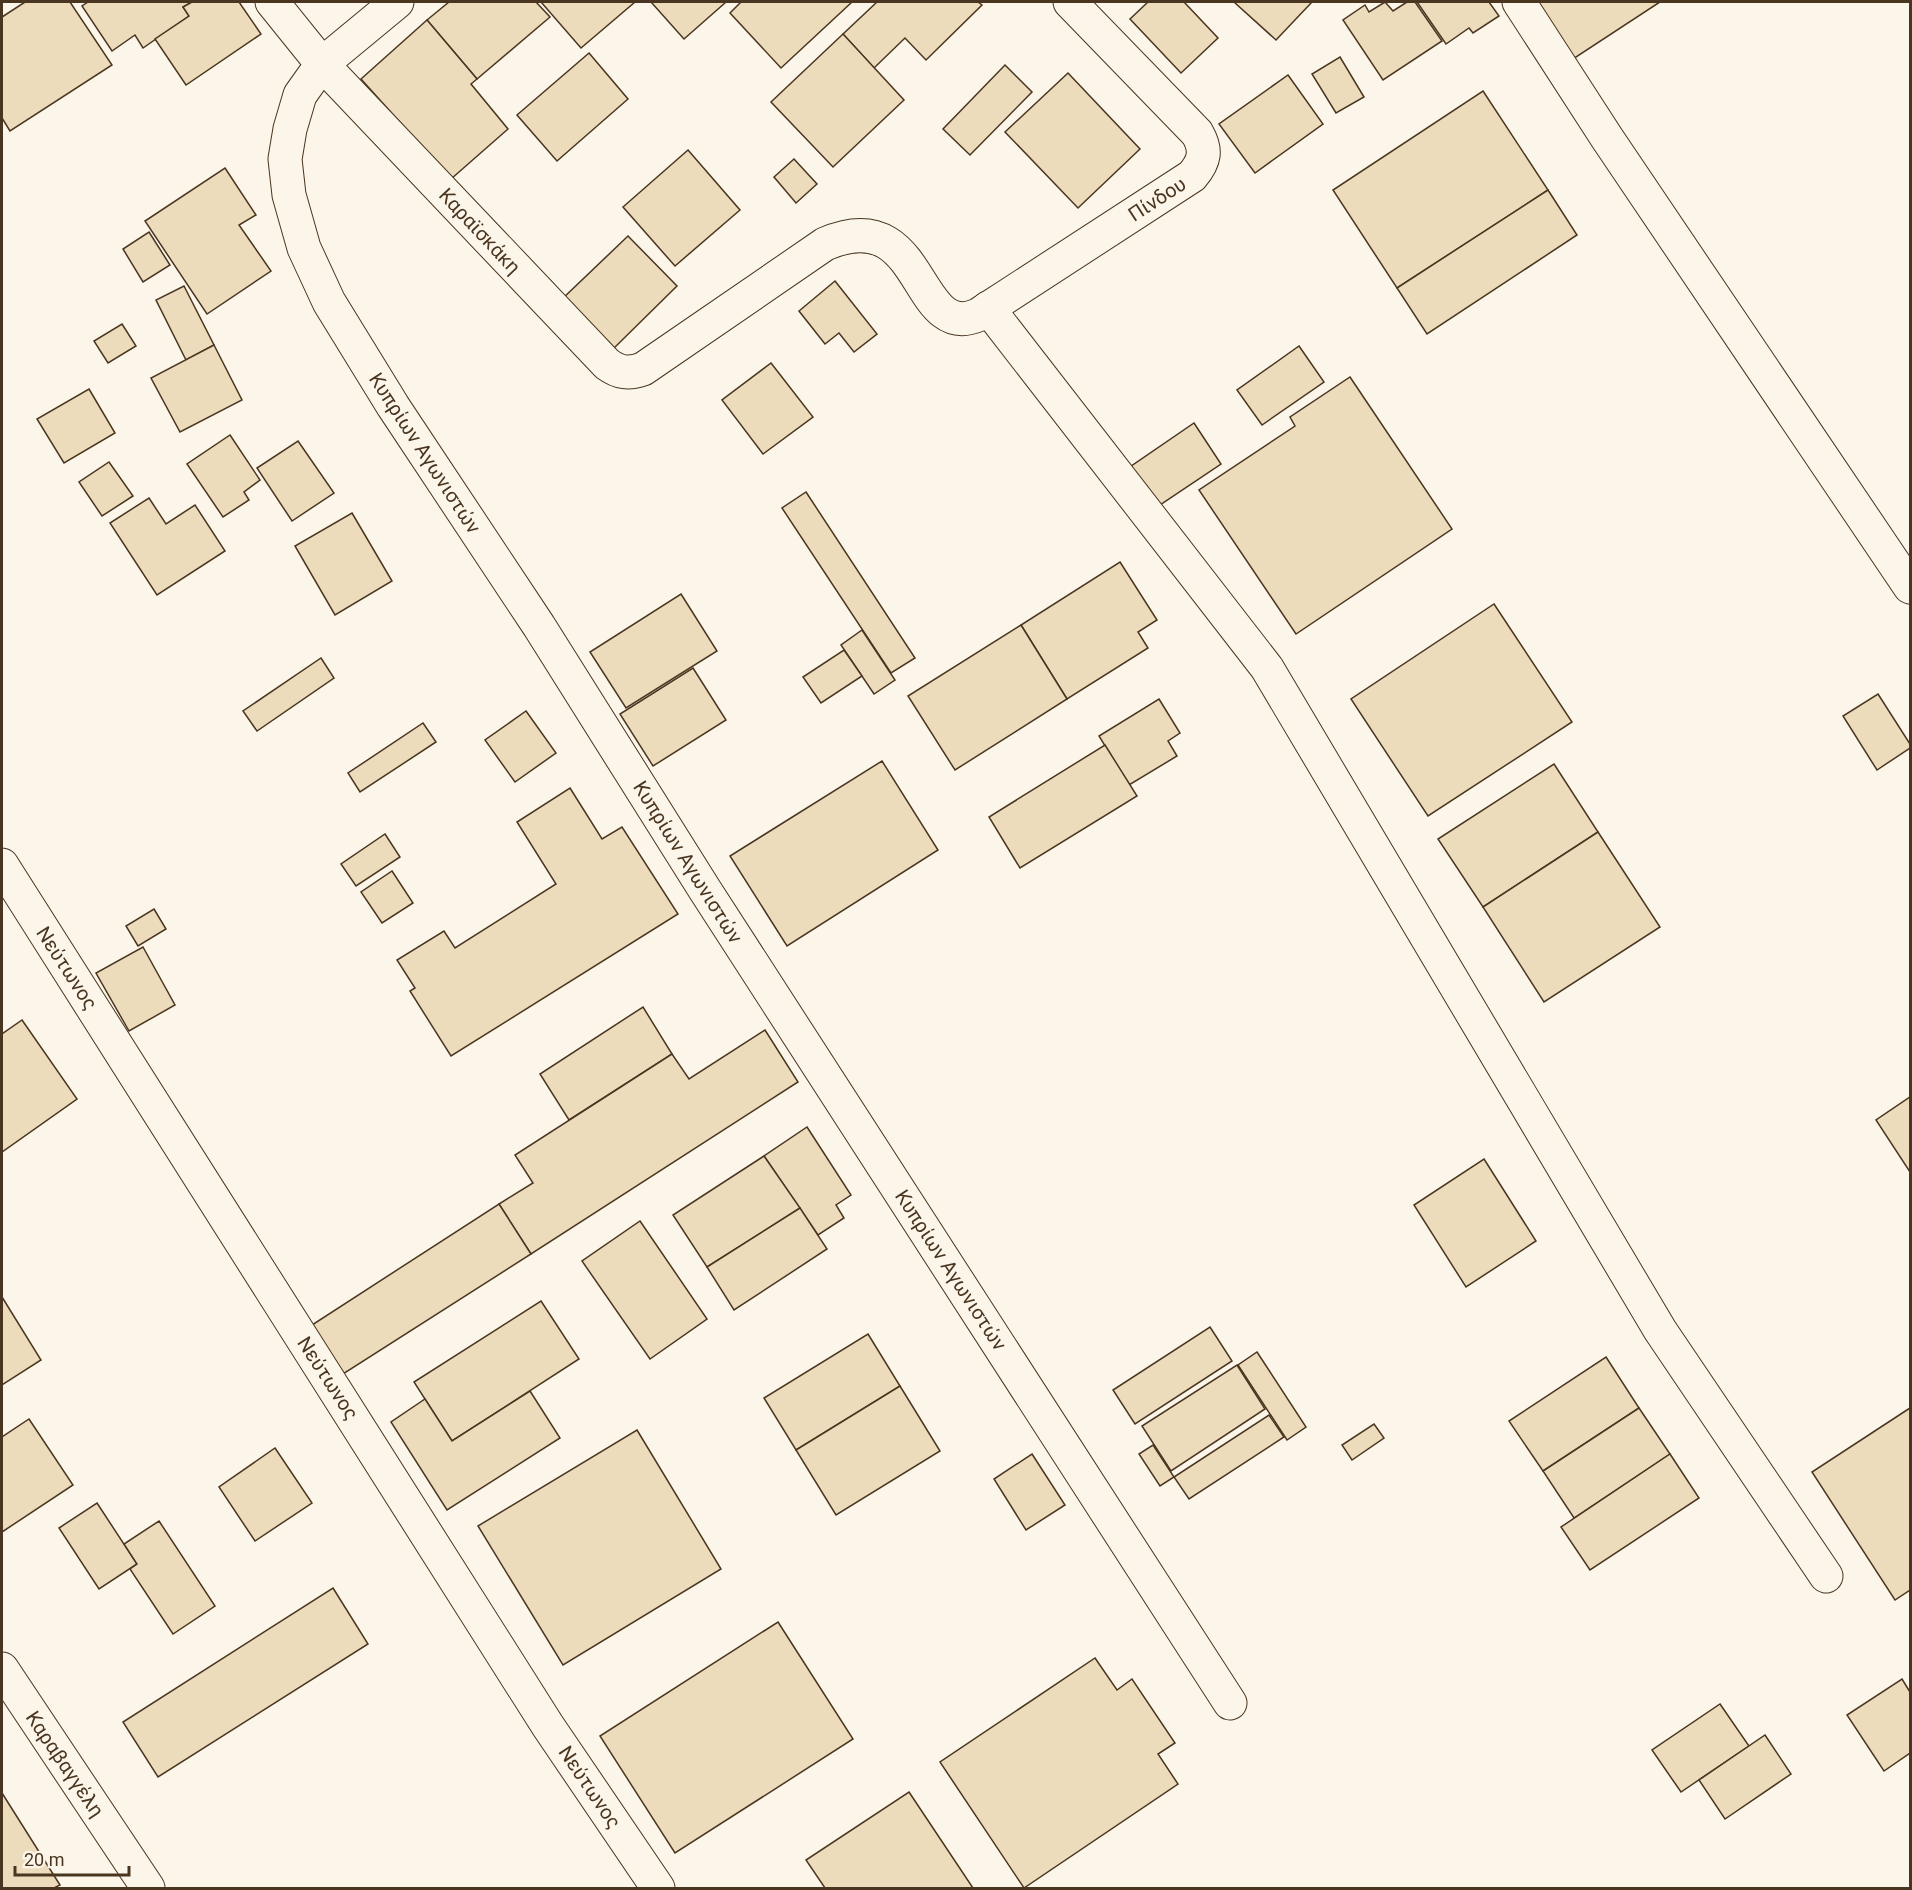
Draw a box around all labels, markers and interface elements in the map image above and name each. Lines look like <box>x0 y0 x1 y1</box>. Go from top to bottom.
street label: Πίνδου <box>1124 172 1190 226</box>
street label: Καραϊσκάκη <box>434 183 526 279</box>
street label: Κυπρίων Αγωνιστών <box>364 368 486 538</box>
street label: Κυπρίων Αγωνιστών <box>628 776 748 948</box>
street label: Νεύτωνος <box>31 922 103 1014</box>
street label: Κυπρίων Αγωνιστών <box>890 1185 1012 1355</box>
street label: Νεύτωνος <box>292 1332 364 1424</box>
street label: Καραβαγγέλη <box>21 1706 109 1822</box>
street label: Νεύτωνος <box>554 1741 626 1833</box>
scale bar <box>15 1839 129 1877</box>
text: 20 m <box>24 1849 64 1870</box>

